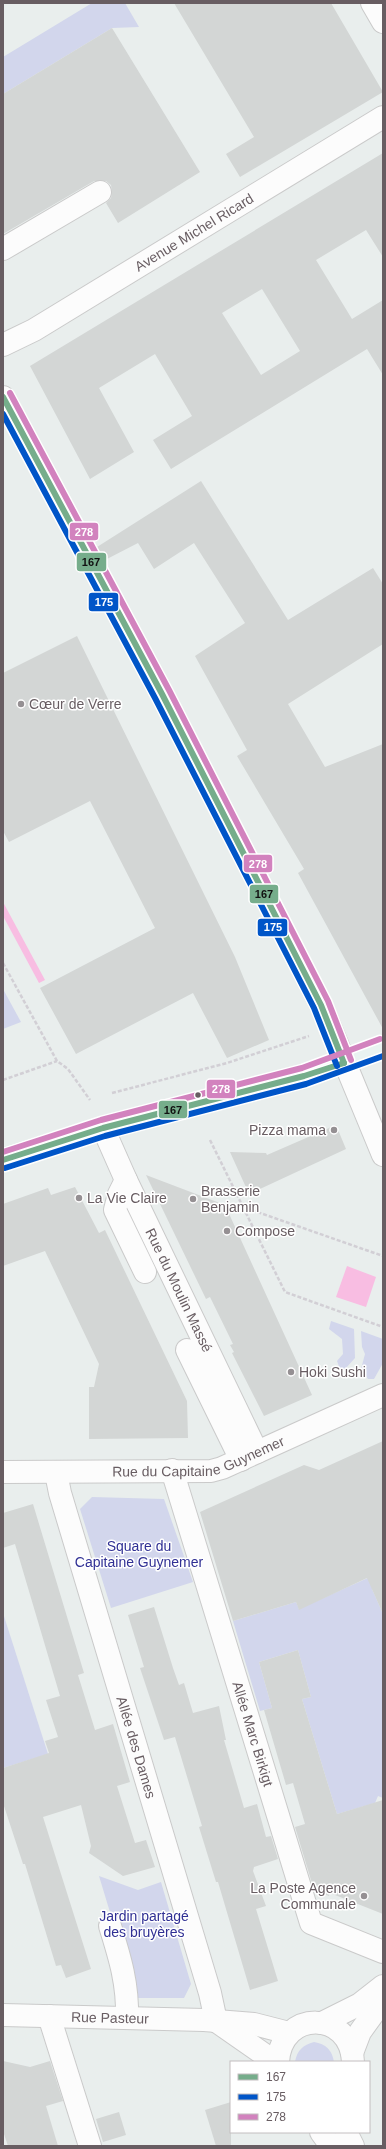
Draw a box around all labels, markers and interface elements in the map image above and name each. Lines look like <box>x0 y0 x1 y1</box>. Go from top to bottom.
street label: Avenue Michel Ricard <box>132 190 256 275</box>
line badge: 278 <box>69 522 99 541</box>
text: 278 <box>75 526 93 538</box>
line badge: 167 <box>76 552 107 572</box>
text: 167 <box>82 556 100 568</box>
line badge: 175 <box>88 592 119 612</box>
text: 175 <box>95 596 113 608</box>
place label: Cœur de Verre <box>29 696 122 712</box>
marker: Cœur de Verre <box>16 699 26 709</box>
line badge: 278 <box>243 854 273 873</box>
text: 278 <box>249 858 267 870</box>
line badge: 167 <box>249 884 279 904</box>
text: 167 <box>255 888 273 900</box>
line badge: 175 <box>257 918 288 937</box>
text: 175 <box>264 921 282 933</box>
line badge: 278 <box>206 1079 236 1099</box>
text: 278 <box>212 1083 230 1095</box>
unlabelled marker <box>193 1090 203 1100</box>
line badge: 167 <box>158 1100 188 1119</box>
text: 167 <box>164 1104 182 1116</box>
place label: Pizza mama <box>249 1122 326 1138</box>
marker: Pizza mama <box>329 1125 339 1135</box>
place label: Brasserie Benjamin <box>201 1183 260 1215</box>
place label: La Vie Claire <box>87 1190 167 1206</box>
marker: La Vie Claire <box>74 1193 84 1203</box>
marker: Brasserie Benjamin <box>188 1194 198 1204</box>
place label: Compose <box>235 1223 295 1239</box>
street label: Rue du Moulin Massé <box>142 1226 216 1355</box>
marker: Compose <box>222 1226 232 1236</box>
place label: Hoki Sushi <box>299 1364 366 1380</box>
marker: Hoki Sushi <box>286 1367 296 1377</box>
street label: Rue du Capitaine Guynemer <box>112 1433 287 1479</box>
park label: Square du Capitaine Guynemer <box>75 1538 204 1570</box>
street label: Allée Marc Birkigt <box>229 1679 277 1788</box>
street label: Allée des Dames <box>113 1694 159 1800</box>
place label: La Poste Agence Communale <box>250 1880 356 1912</box>
marker: La Poste Agence Communale <box>359 1891 369 1901</box>
park label: Jardin partagé des bruyères <box>99 1908 189 1940</box>
street label: Rue Pasteur <box>71 2009 149 2027</box>
legend <box>230 2061 370 2133</box>
text: 167 <box>266 2070 286 2084</box>
text: 175 <box>266 2090 286 2104</box>
text: 278 <box>266 2110 286 2124</box>

